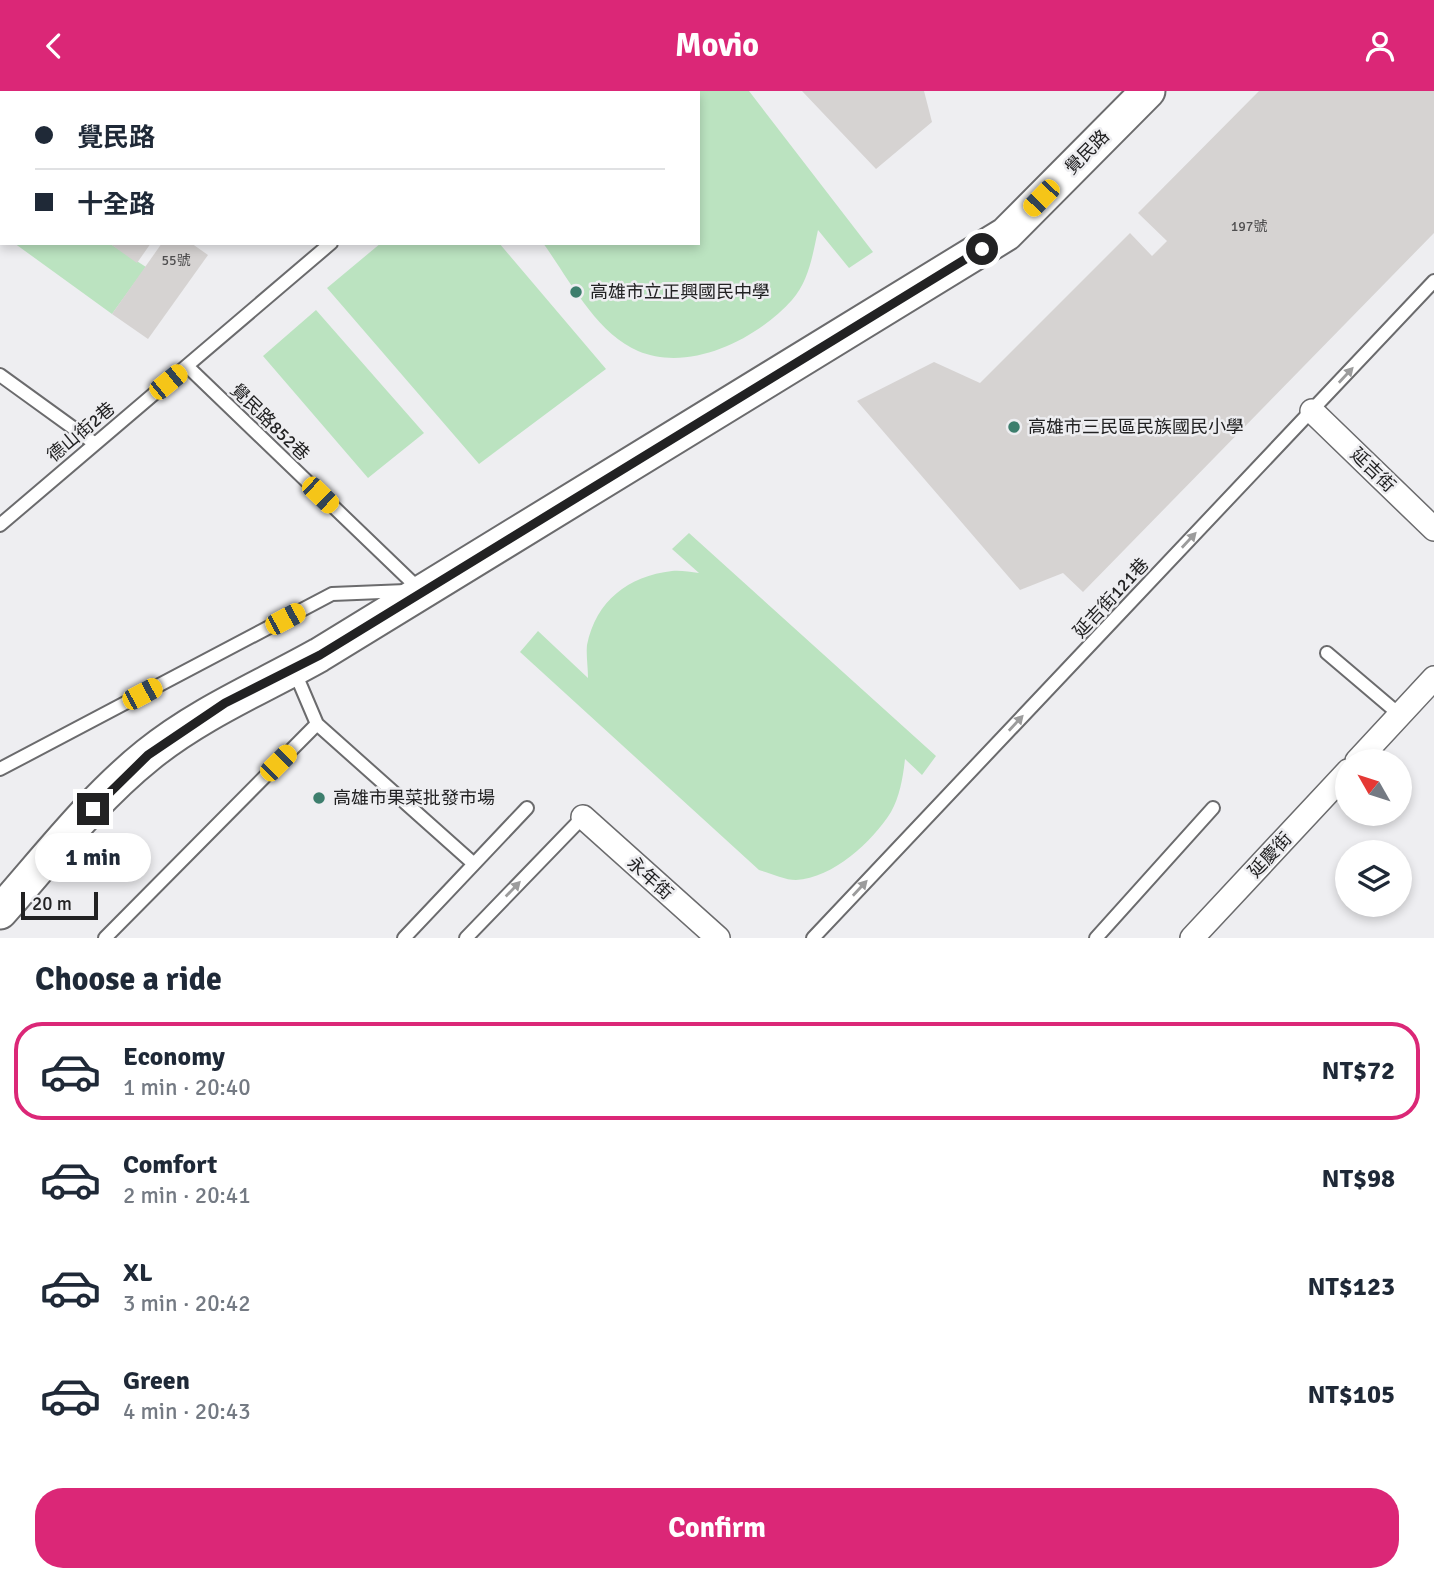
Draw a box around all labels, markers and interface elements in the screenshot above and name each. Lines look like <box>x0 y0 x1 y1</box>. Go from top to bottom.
text: Movio <box>675 26 759 65</box>
icon: back <box>35 27 73 65</box>
icon: person <box>1361 27 1399 65</box>
text: 覺民路 <box>77 122 155 154</box>
street label: 覺民路 <box>1060 125 1114 179</box>
car <box>1019 176 1064 220</box>
text: 十全路 <box>77 189 155 221</box>
house number: 197號 <box>1231 218 1267 235</box>
route start <box>966 233 998 265</box>
house number: 55號 <box>161 252 191 269</box>
place label: 高雄市立正興國民中學 <box>590 281 770 303</box>
marker: 高雄市立正興國民中學 <box>568 284 584 300</box>
car <box>146 361 191 403</box>
one-way arrow <box>1337 367 1353 384</box>
street label: 覺民路852巷 <box>226 379 314 465</box>
street label: 德山街2巷 <box>43 397 119 467</box>
place label: 高雄市三民區民族國民小學 <box>1028 416 1244 438</box>
marker: 高雄市三民區民族國民小學 <box>1006 419 1022 435</box>
street label: 延吉街 <box>1346 443 1400 497</box>
car <box>298 473 343 517</box>
one-way arrow <box>1181 532 1197 549</box>
street label: 延吉街121巷 <box>1068 554 1154 642</box>
car <box>262 600 309 638</box>
car <box>119 675 166 713</box>
one-way arrow <box>1008 715 1024 732</box>
car <box>256 741 301 785</box>
north arrow <box>1335 749 1412 826</box>
map controls <box>1335 749 1412 917</box>
place label: 高雄市果菜批發市場 <box>333 787 495 809</box>
marker: 高雄市果菜批發市場 <box>311 790 327 806</box>
route end <box>77 793 109 825</box>
street label: 延慶街 <box>1244 828 1296 882</box>
callout: 1 min <box>35 833 151 883</box>
button: layers <box>1335 840 1412 917</box>
text: 1 min <box>65 843 121 872</box>
street label: 永年街 <box>623 852 677 904</box>
one-way arrow <box>851 880 868 897</box>
one-way arrow <box>505 881 521 898</box>
scale bar <box>21 889 98 921</box>
text: 20 m <box>32 892 72 916</box>
text: Choose a ride <box>35 960 222 999</box>
icon: car <box>39 1040 102 1103</box>
text: Economy <box>123 1041 225 1073</box>
text: NT$72 <box>1322 1055 1395 1087</box>
text: 1 min · 20:40 <box>123 1073 251 1102</box>
icon: car <box>39 1148 102 1211</box>
text: Comfort <box>123 1149 217 1181</box>
text: NT$98 <box>1322 1163 1395 1195</box>
text: 2 min · 20:41 <box>123 1181 251 1210</box>
icon: car <box>39 1256 102 1319</box>
text: XL <box>123 1257 153 1289</box>
text: NT$123 <box>1308 1271 1395 1303</box>
text: 3 min · 20:42 <box>123 1289 251 1318</box>
icon: car <box>39 1364 102 1427</box>
text: Green <box>123 1365 190 1397</box>
text: NT$105 <box>1308 1379 1395 1411</box>
text: 4 min · 20:43 <box>123 1397 251 1426</box>
button: Confirm <box>35 1488 1399 1568</box>

